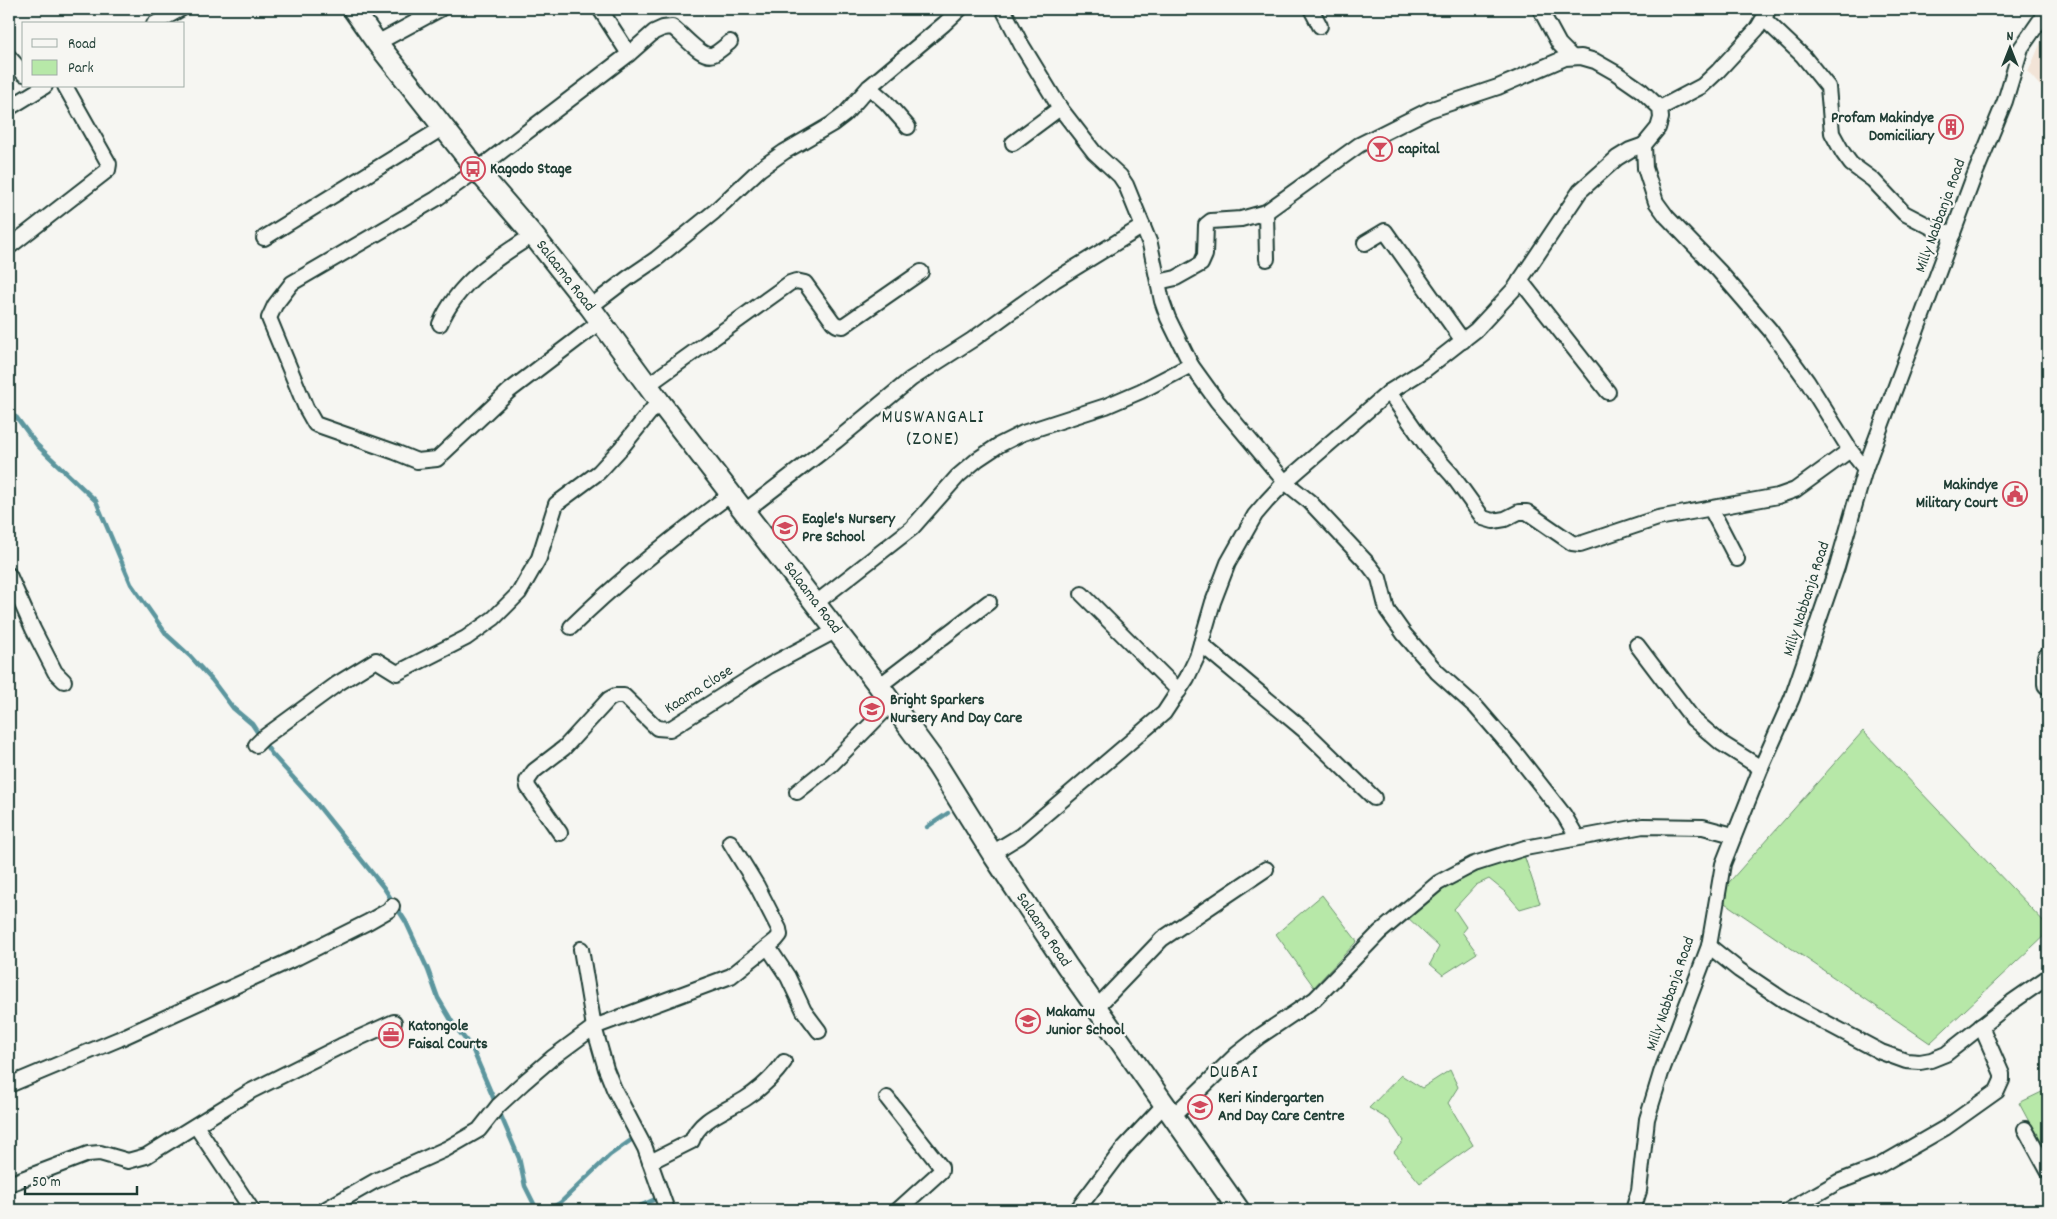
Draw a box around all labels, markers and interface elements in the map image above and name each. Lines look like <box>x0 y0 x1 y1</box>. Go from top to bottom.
legend <box>22 22 185 88</box>
north arrow <box>1984 22 2034 72</box>
text: N <box>2007 27 2014 47</box>
text: Road <box>68 34 96 56</box>
text: Park <box>68 58 94 80</box>
place label: Profam Makindye Domiciliary <box>1831 107 1936 148</box>
building icon: Profam Makindye Domiciliary <box>1938 114 1964 140</box>
bar icon: capital <box>1367 136 1393 162</box>
place label: capital <box>1398 138 1440 161</box>
bus stop icon: Kagodo Stage <box>460 156 486 182</box>
street label: Milly Nabbanja Road <box>1910 156 1972 276</box>
place label: Kagodo Stage <box>490 158 572 181</box>
street label: Salaama Road <box>530 235 600 317</box>
district label: MUSWANGALI (ZONE) <box>882 405 984 454</box>
place label: Makindye Military Court <box>1916 474 1998 515</box>
public building icon: Makindye Military Court <box>2002 481 2028 507</box>
place label: Eagle's Nursery Pre School <box>802 508 897 549</box>
school or university icon: Eagle's Nursery Pre School <box>772 515 798 541</box>
street label: Milly Nabbanja Road <box>1778 539 1836 659</box>
street label: Salaama Road <box>777 557 847 639</box>
street label: Kaama Close <box>660 660 738 720</box>
place label: Bright Sparkers Nursery And Day Care <box>890 689 1022 730</box>
school or university icon: Bright Sparkers Nursery And Day Care <box>859 696 885 722</box>
street label: Salaama Road <box>1010 888 1076 972</box>
street label: Milly Nabbanja Road <box>1641 934 1701 1054</box>
place label: Makamu Junior School <box>1046 1001 1125 1042</box>
school or university icon: Makamu Junior School <box>1015 1008 1041 1034</box>
place label: Katongole Faisal Courts <box>408 1015 488 1056</box>
office icon: Katongole Faisal Courts <box>378 1022 404 1048</box>
district label: DUBAI <box>1209 1060 1259 1087</box>
place label: Keri Kindergarten And Day Care Centre <box>1218 1087 1344 1128</box>
school or university icon: Keri Kindergarten And Day Care Centre <box>1187 1094 1213 1120</box>
scale bar <box>25 1164 138 1196</box>
text: 50 m <box>32 1172 61 1194</box>

